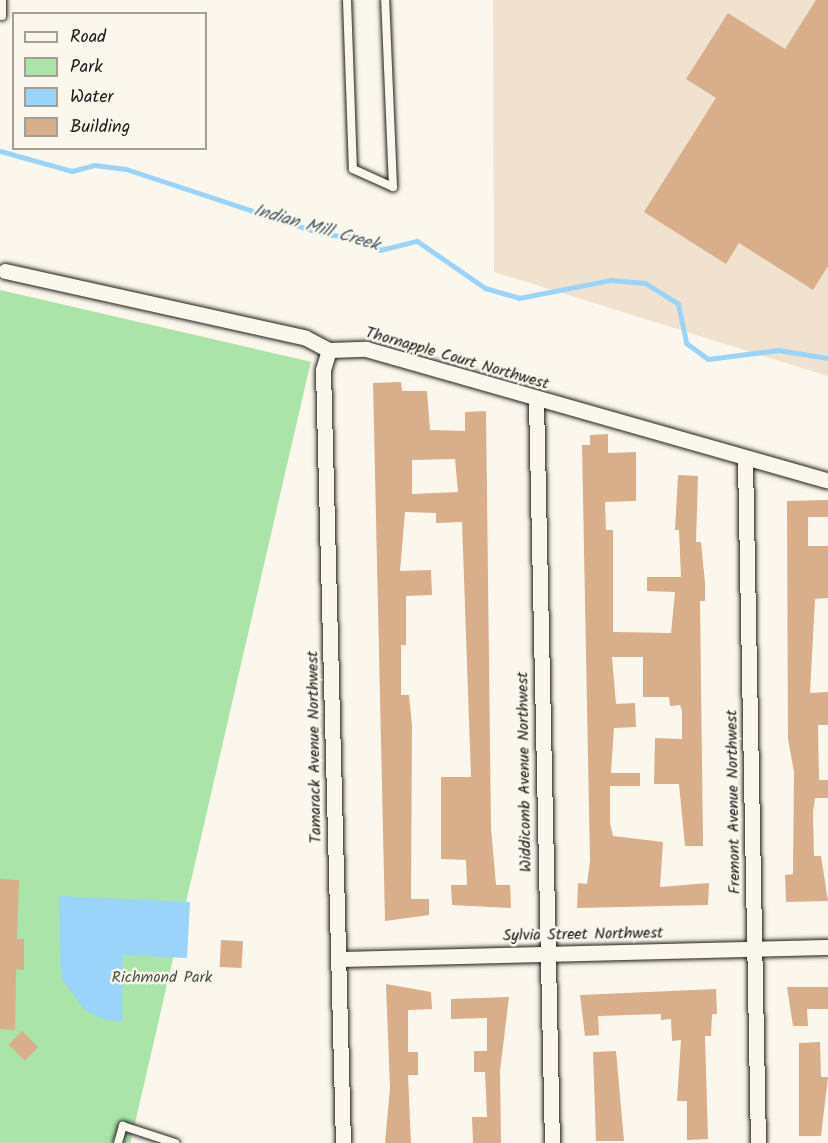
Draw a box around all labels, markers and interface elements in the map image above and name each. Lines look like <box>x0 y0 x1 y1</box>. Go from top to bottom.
legend <box>12 12 207 150</box>
text: Road <box>70 23 106 52</box>
text: Park <box>70 53 103 82</box>
text: Water <box>70 83 114 112</box>
text: Building <box>70 113 130 142</box>
water label: Indian Mill Creek <box>251 201 381 257</box>
street label: Thornapple Court Northwest <box>363 324 551 394</box>
street label: Tamarack Avenue Northwest <box>304 650 326 844</box>
street label: Widdicomb Avenue Northwest <box>514 672 536 872</box>
street label: Fremont Avenue Northwest <box>723 710 745 894</box>
street label: Sylvia Street Northwest <box>503 924 663 946</box>
park label: Richmond Park <box>112 968 212 988</box>

